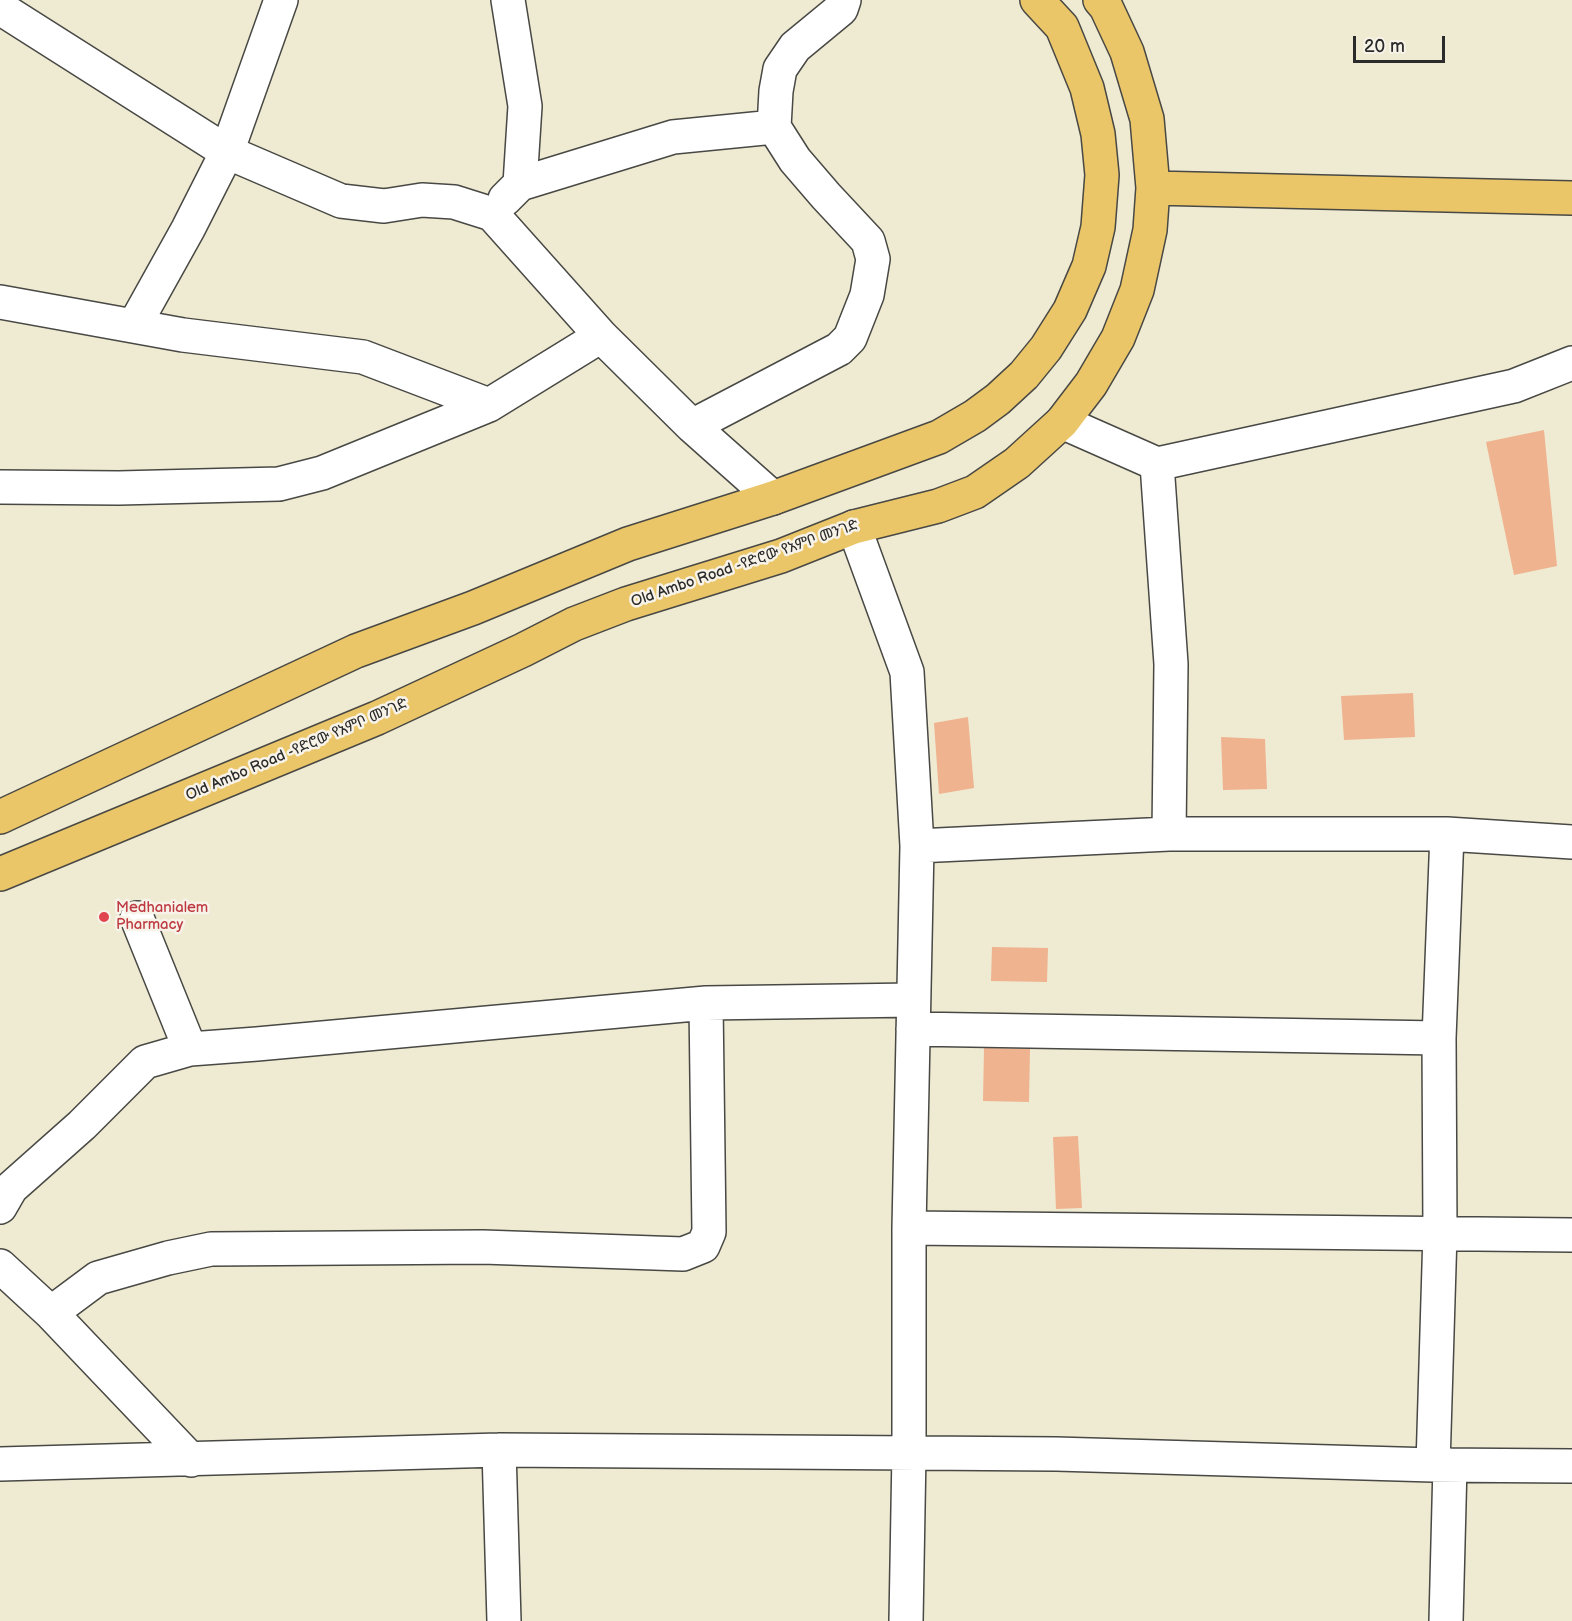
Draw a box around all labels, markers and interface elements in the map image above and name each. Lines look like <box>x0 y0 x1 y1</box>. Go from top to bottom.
scale bar <box>1356 24 1448 62</box>
text: 20 m <box>1364 36 1405 57</box>
street label: Old Ambo Road -የድሮው የአምቦ መንገድ <box>629 517 861 611</box>
street label: Old Ambo Road -የድሮው የአምቦ መንገድ <box>183 695 411 805</box>
place label: Medhanialem Pharmacy <box>116 899 208 934</box>
marker: Medhanialem Pharmacy <box>97 910 111 924</box>

